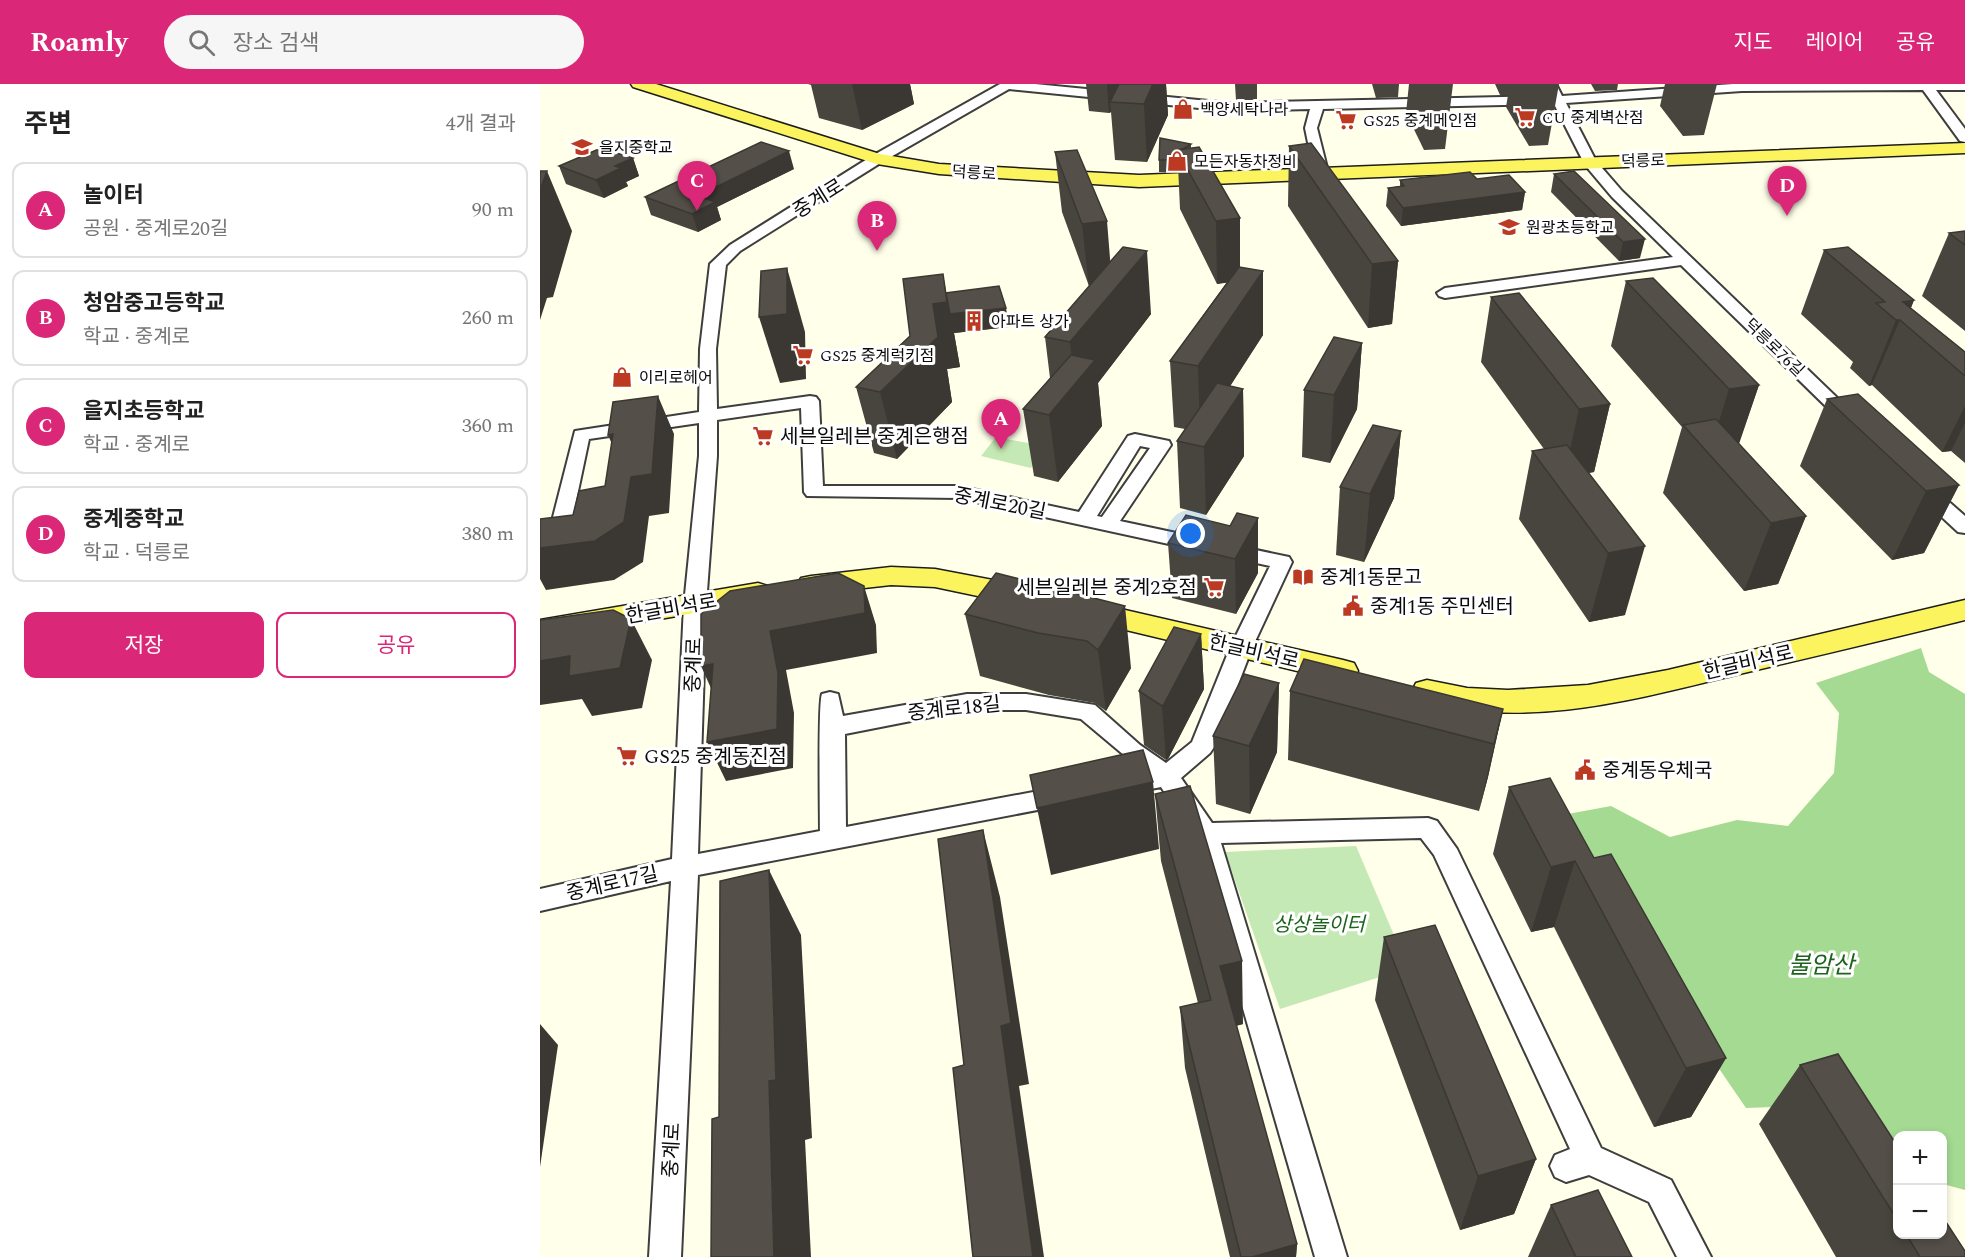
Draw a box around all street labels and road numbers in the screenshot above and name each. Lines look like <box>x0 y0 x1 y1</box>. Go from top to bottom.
street label: 덕릉로 <box>1621 148 1666 174</box>
street label: 덕릉로 <box>951 159 997 187</box>
street label: 중계로 <box>787 172 850 226</box>
street label: 덕릉로76길 <box>1739 313 1810 382</box>
street label: 중계로20길 <box>951 480 1049 528</box>
street label: 한글비석로 <box>623 586 719 632</box>
street label: 한글비석로 <box>1206 627 1302 677</box>
street label: 중계로 <box>678 637 710 693</box>
street label: 한글비석로 <box>1700 638 1796 688</box>
street label: 중계로18길 <box>906 689 1002 729</box>
street label: 중계로17길 <box>563 859 661 909</box>
street label: 중계로 <box>656 1122 688 1178</box>

